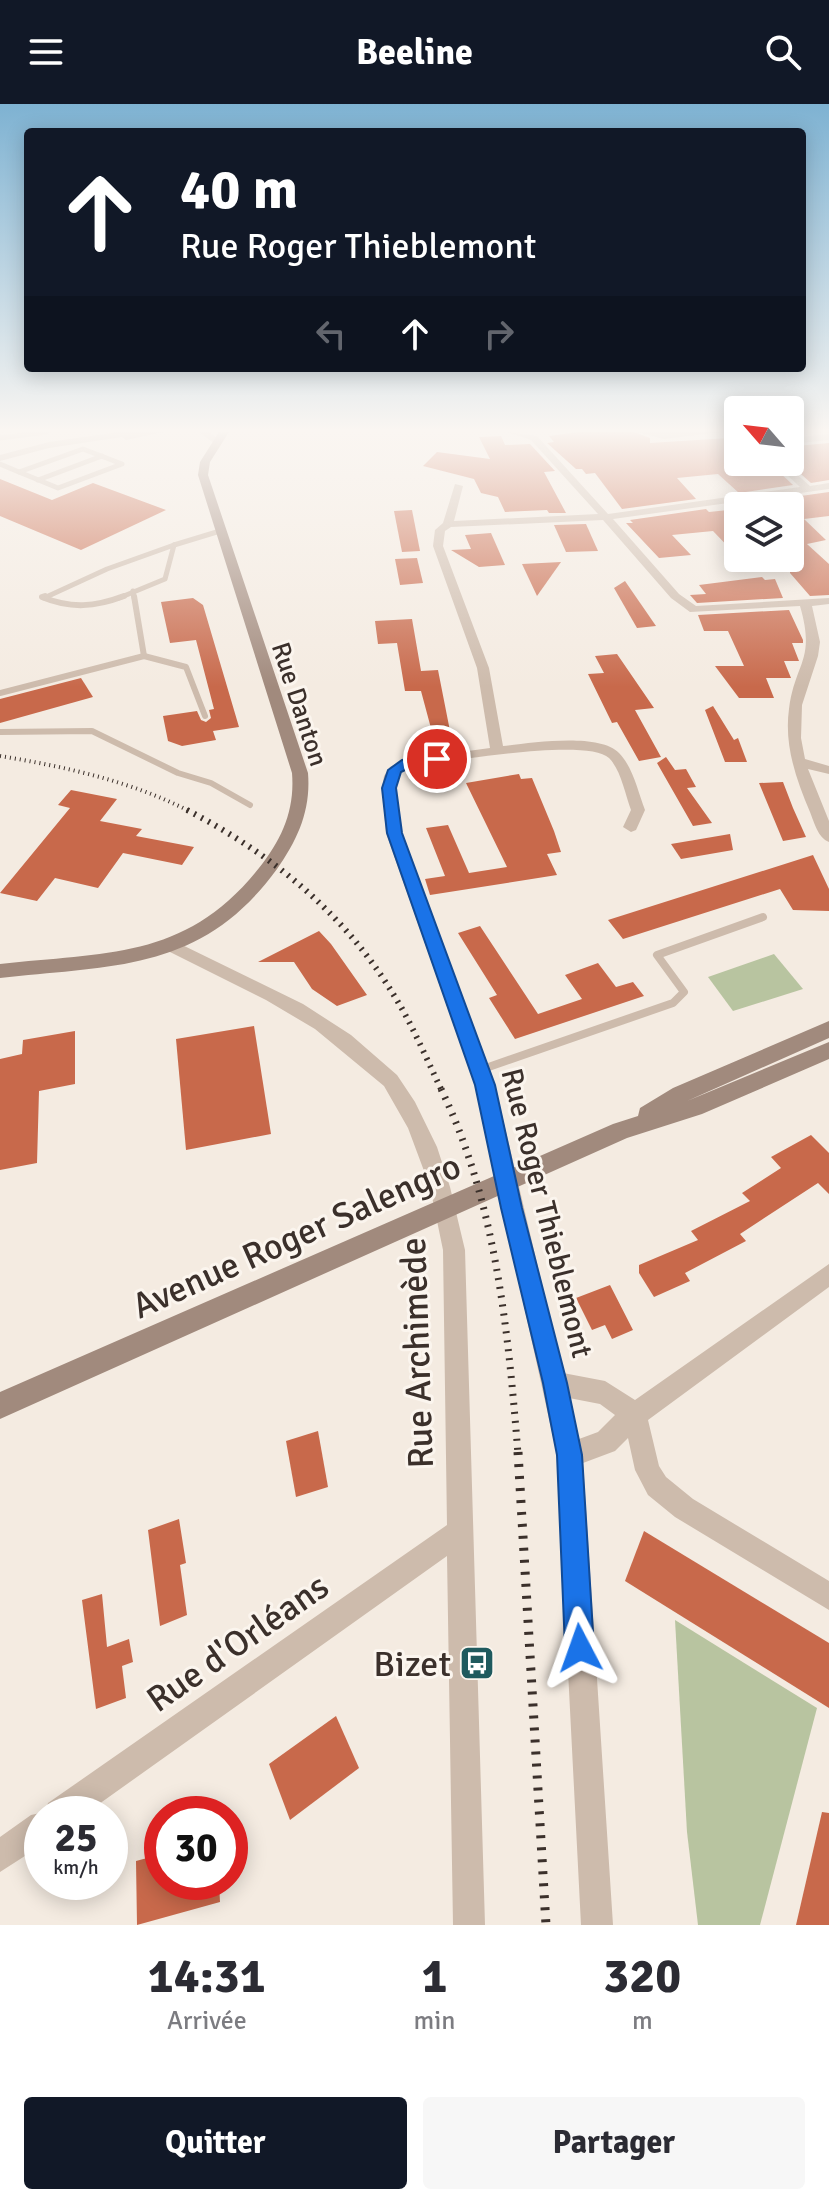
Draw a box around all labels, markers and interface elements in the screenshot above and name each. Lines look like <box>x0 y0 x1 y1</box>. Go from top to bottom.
icon: menu <box>24 30 68 74</box>
text: Beeline <box>356 30 473 75</box>
icon: search <box>761 30 805 74</box>
text: 40 m <box>180 155 298 224</box>
icon: ahead <box>48 160 152 264</box>
text: Rue Roger Thieblemont <box>180 224 536 269</box>
icon: left <box>309 312 353 356</box>
icon: ahead <box>393 312 437 356</box>
icon: right <box>477 312 521 356</box>
north arrow <box>724 396 804 476</box>
map controls <box>724 396 804 572</box>
button: layers <box>724 492 804 572</box>
street label: Rue Danton <box>264 638 334 770</box>
pin <box>403 725 471 793</box>
icon: arrive <box>415 737 459 781</box>
street label: Rue Roger Thieblemont <box>493 1065 600 1362</box>
street label: Avenue Roger Salengro <box>125 1144 468 1329</box>
street label: Rue Archimède <box>391 1237 444 1469</box>
street label: Rue d'Orléans <box>138 1564 337 1722</box>
position arrow <box>538 1606 622 1690</box>
place label: Bizet <box>373 1642 451 1687</box>
bus stop icon: Bizet <box>458 1644 496 1682</box>
speed limit sign: 30 <box>144 1796 248 1900</box>
text: 25 <box>54 1813 98 1863</box>
text: km/h <box>53 1855 99 1880</box>
text: 14:31 <box>148 1947 266 2006</box>
text: 1 <box>422 1947 447 2006</box>
text: 320 <box>603 1947 681 2006</box>
text: Arrivée <box>167 2005 247 2037</box>
text: min <box>414 2005 456 2037</box>
text: m <box>632 2005 653 2037</box>
button: Quitter <box>24 2097 407 2189</box>
button: Partager <box>423 2097 805 2189</box>

